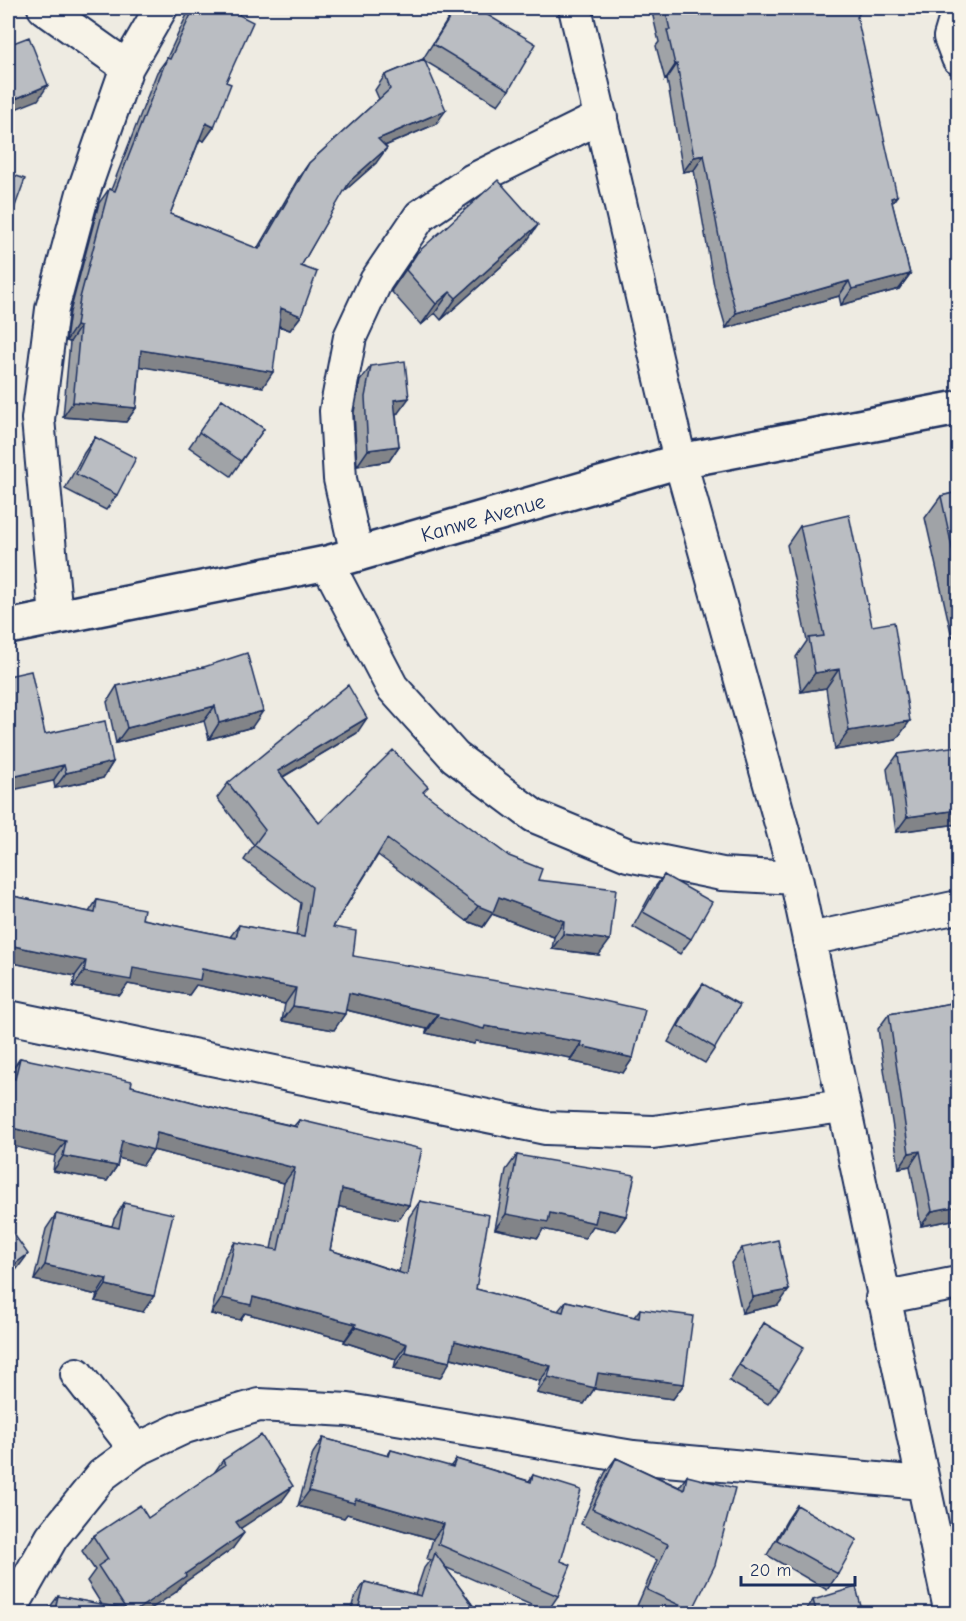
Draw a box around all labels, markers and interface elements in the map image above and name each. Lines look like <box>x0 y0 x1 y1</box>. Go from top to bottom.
street label: Kanwe Avenue <box>418 489 548 547</box>
scale bar <box>741 1549 855 1587</box>
text: 20 m <box>750 1560 791 1581</box>

